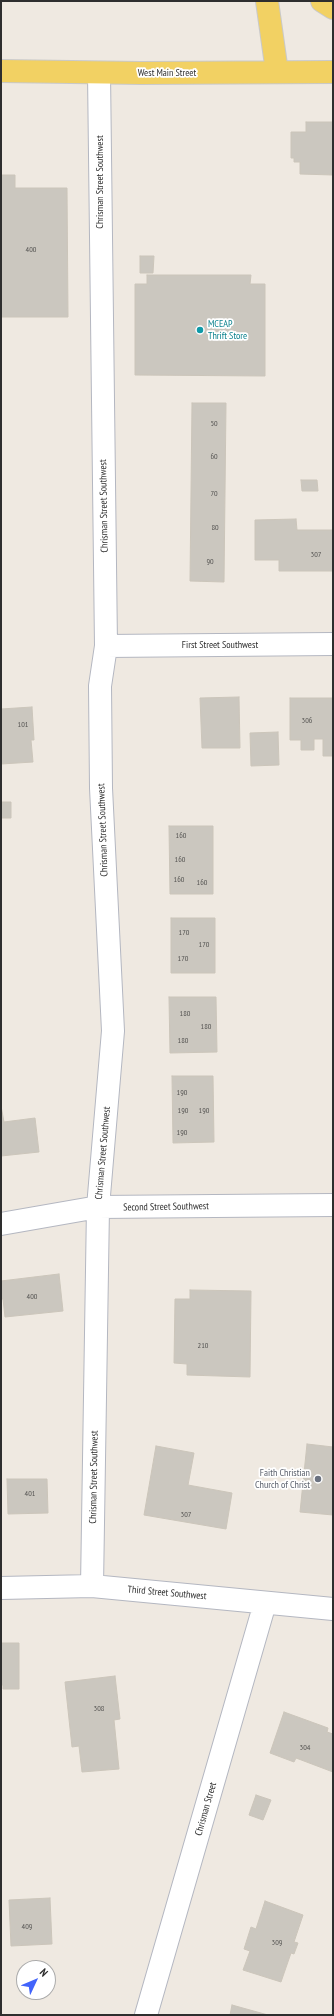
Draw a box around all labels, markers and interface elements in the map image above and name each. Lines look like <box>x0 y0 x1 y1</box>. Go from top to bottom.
street label: West Main Street <box>138 67 196 79</box>
street label: Chrisman Street Southwest <box>94 135 106 229</box>
house number: 400 <box>26 245 36 255</box>
place label: MCEAP Thrift Store <box>208 318 247 342</box>
marker: MCEAP Thrift Store <box>195 325 205 335</box>
house number: 50 <box>210 419 218 429</box>
house number: 60 <box>210 452 218 462</box>
street label: Chrisman Street Southwest <box>97 459 111 553</box>
house number: 70 <box>210 489 218 499</box>
house number: 80 <box>211 523 219 533</box>
house number: 307 <box>311 550 321 560</box>
house number: 90 <box>206 557 214 567</box>
street label: First Street Southwest <box>182 639 258 651</box>
house number: 306 <box>302 716 312 726</box>
house number: 101 <box>18 720 28 730</box>
street label: Chrisman Street Southwest <box>95 783 111 877</box>
house number: 160 <box>176 831 186 841</box>
house number: 160 <box>175 855 185 865</box>
house number: 160 <box>174 875 184 885</box>
house number: 160 <box>197 878 207 888</box>
house number: 170 <box>179 928 189 938</box>
house number: 170 <box>199 940 209 950</box>
house number: 170 <box>178 954 188 964</box>
house number: 180 <box>180 1009 190 1019</box>
house number: 180 <box>201 1022 211 1032</box>
house number: 180 <box>178 1036 188 1046</box>
house number: 190 <box>177 1088 187 1098</box>
street label: Chrisman Street Southwest <box>93 1106 113 1200</box>
house number: 190 <box>178 1106 188 1116</box>
house number: 190 <box>199 1106 209 1116</box>
house number: 190 <box>177 1128 187 1138</box>
street label: Second Street Southwest <box>123 1200 209 1214</box>
house number: 400 <box>27 1292 37 1302</box>
house number: 210 <box>198 1341 208 1351</box>
street label: Chrisman Street Southwest <box>87 1430 101 1524</box>
place label: Faith Christian Church of Christ <box>255 1467 310 1490</box>
marker: Faith Christian Church of Christ <box>313 1474 323 1484</box>
house number: 401 <box>25 1489 35 1499</box>
house number: 307 <box>181 1510 191 1520</box>
street label: Third Street Southwest <box>127 1584 207 1602</box>
house number: 308 <box>94 1704 104 1714</box>
house number: 304 <box>300 1743 310 1753</box>
street label: Chrisman Street <box>193 1781 219 1837</box>
house number: 409 <box>22 1922 32 1932</box>
house number: 309 <box>272 1938 282 1948</box>
north arrow <box>16 1960 56 2000</box>
text: N <box>37 1965 51 1979</box>

